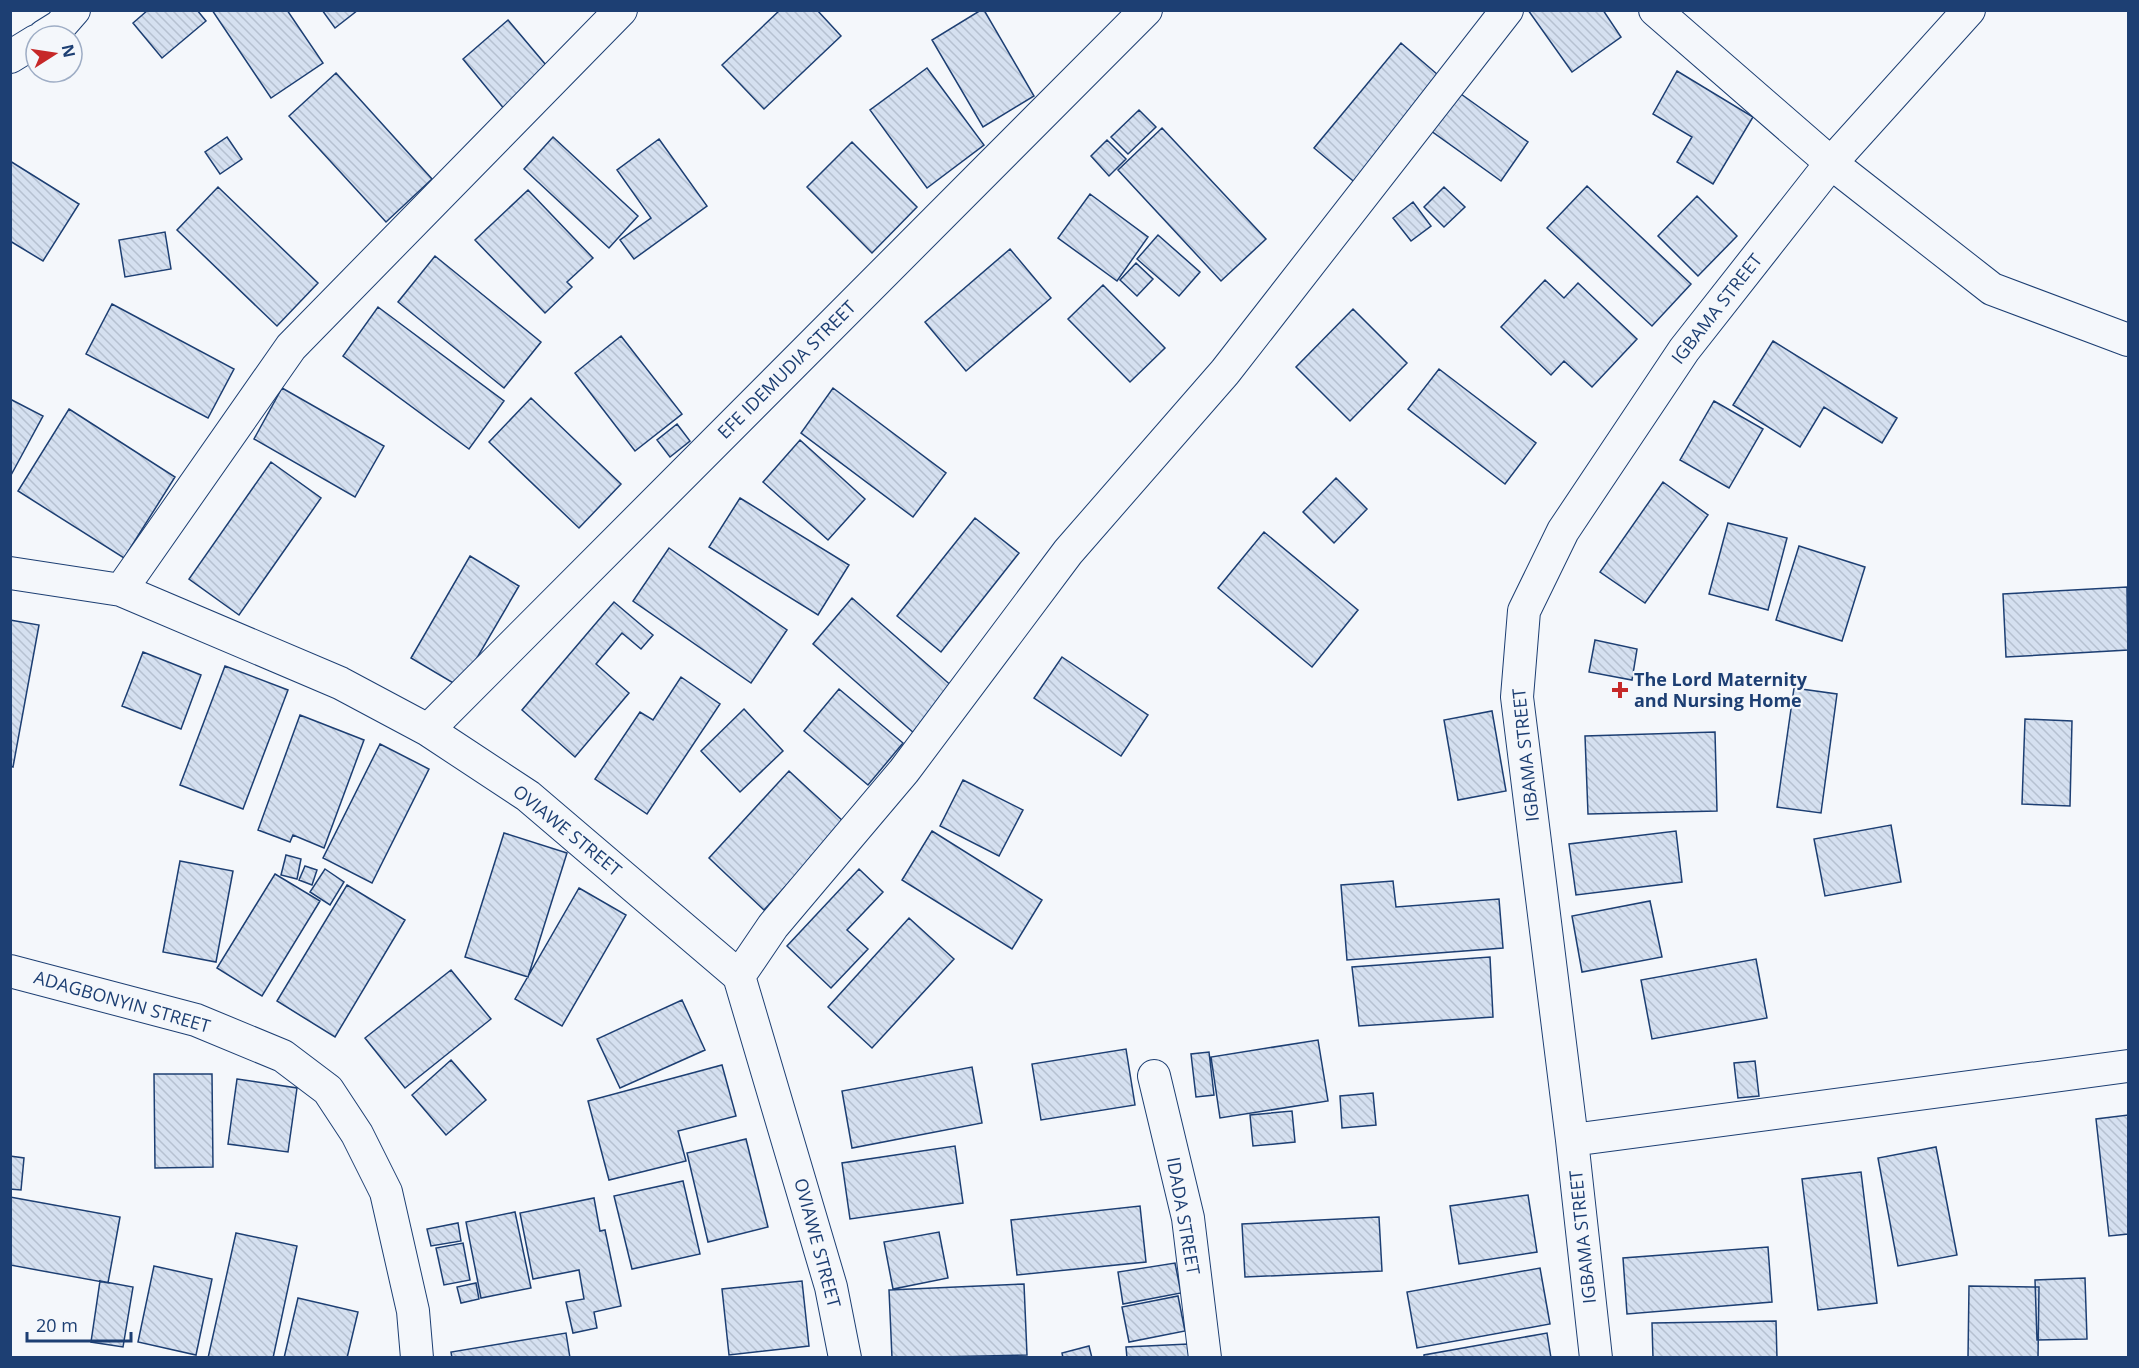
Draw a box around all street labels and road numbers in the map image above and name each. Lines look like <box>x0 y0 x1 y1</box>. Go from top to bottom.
street label: IGBAMA STREET <box>1665 248 1767 369</box>
street label: EFE IDEMUDIA STREET <box>712 295 861 444</box>
street label: IGBAMA STREET <box>1506 687 1544 823</box>
street label: OVIAWE STREET <box>508 779 627 882</box>
street label: ADAGBONYIN STREET <box>31 964 213 1038</box>
street label: IDADA STREET <box>1162 1155 1206 1277</box>
street label: IGBAMA STREET <box>1563 1169 1601 1305</box>
street label: OVIAWE STREET <box>789 1175 847 1310</box>

